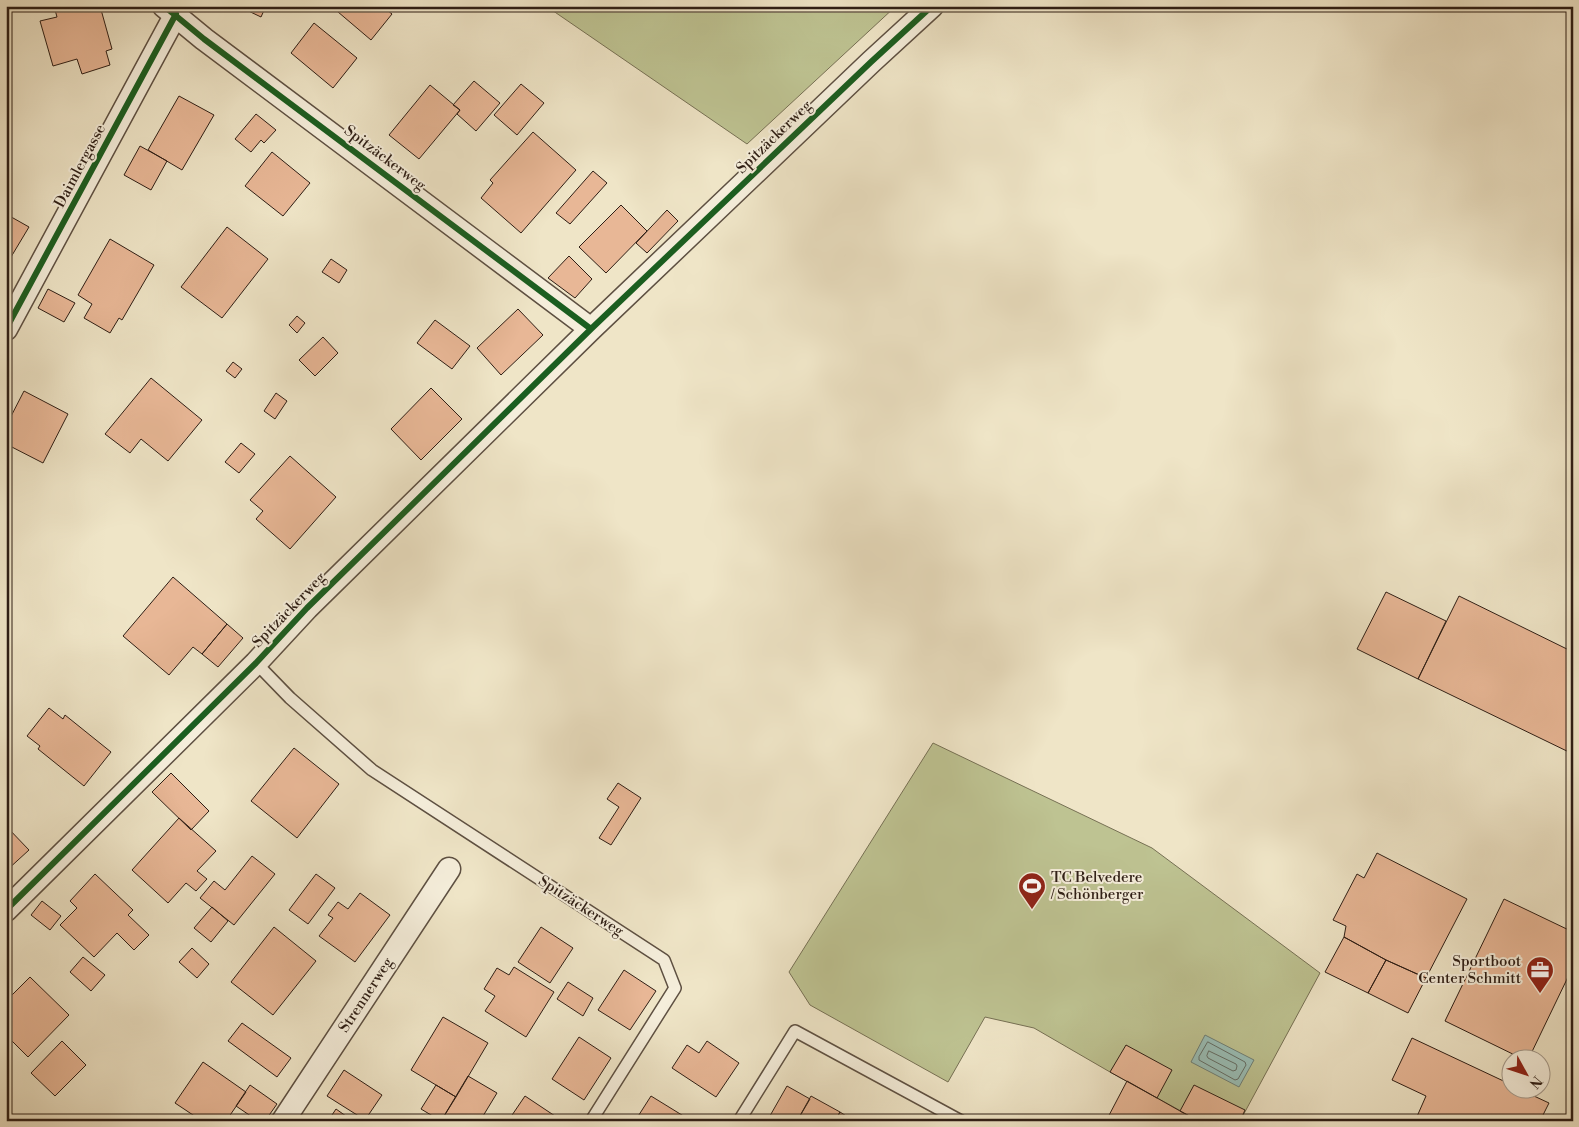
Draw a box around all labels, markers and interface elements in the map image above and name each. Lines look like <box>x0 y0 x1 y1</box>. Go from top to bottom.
street label: Spitzäckerweg <box>732 96 816 178</box>
street label: Daimlergasse <box>50 121 110 211</box>
street label: Spitzäckerweg <box>340 121 430 195</box>
street label: Spitzäckerweg <box>248 568 330 652</box>
place label: TC Belvedere / Schönberger <box>1050 868 1144 904</box>
street label: Spitzäckerweg <box>535 871 627 941</box>
sports icon: TC Belvedere / Schönberger <box>1017 871 1047 910</box>
place label: Sportboot Center Schmitt <box>1418 952 1522 988</box>
street label: Strennerweg <box>335 954 398 1036</box>
office icon: Sportboot Center Schmitt <box>1525 955 1555 994</box>
north arrow <box>1502 1050 1552 1100</box>
text: N <box>1525 1072 1546 1092</box>

